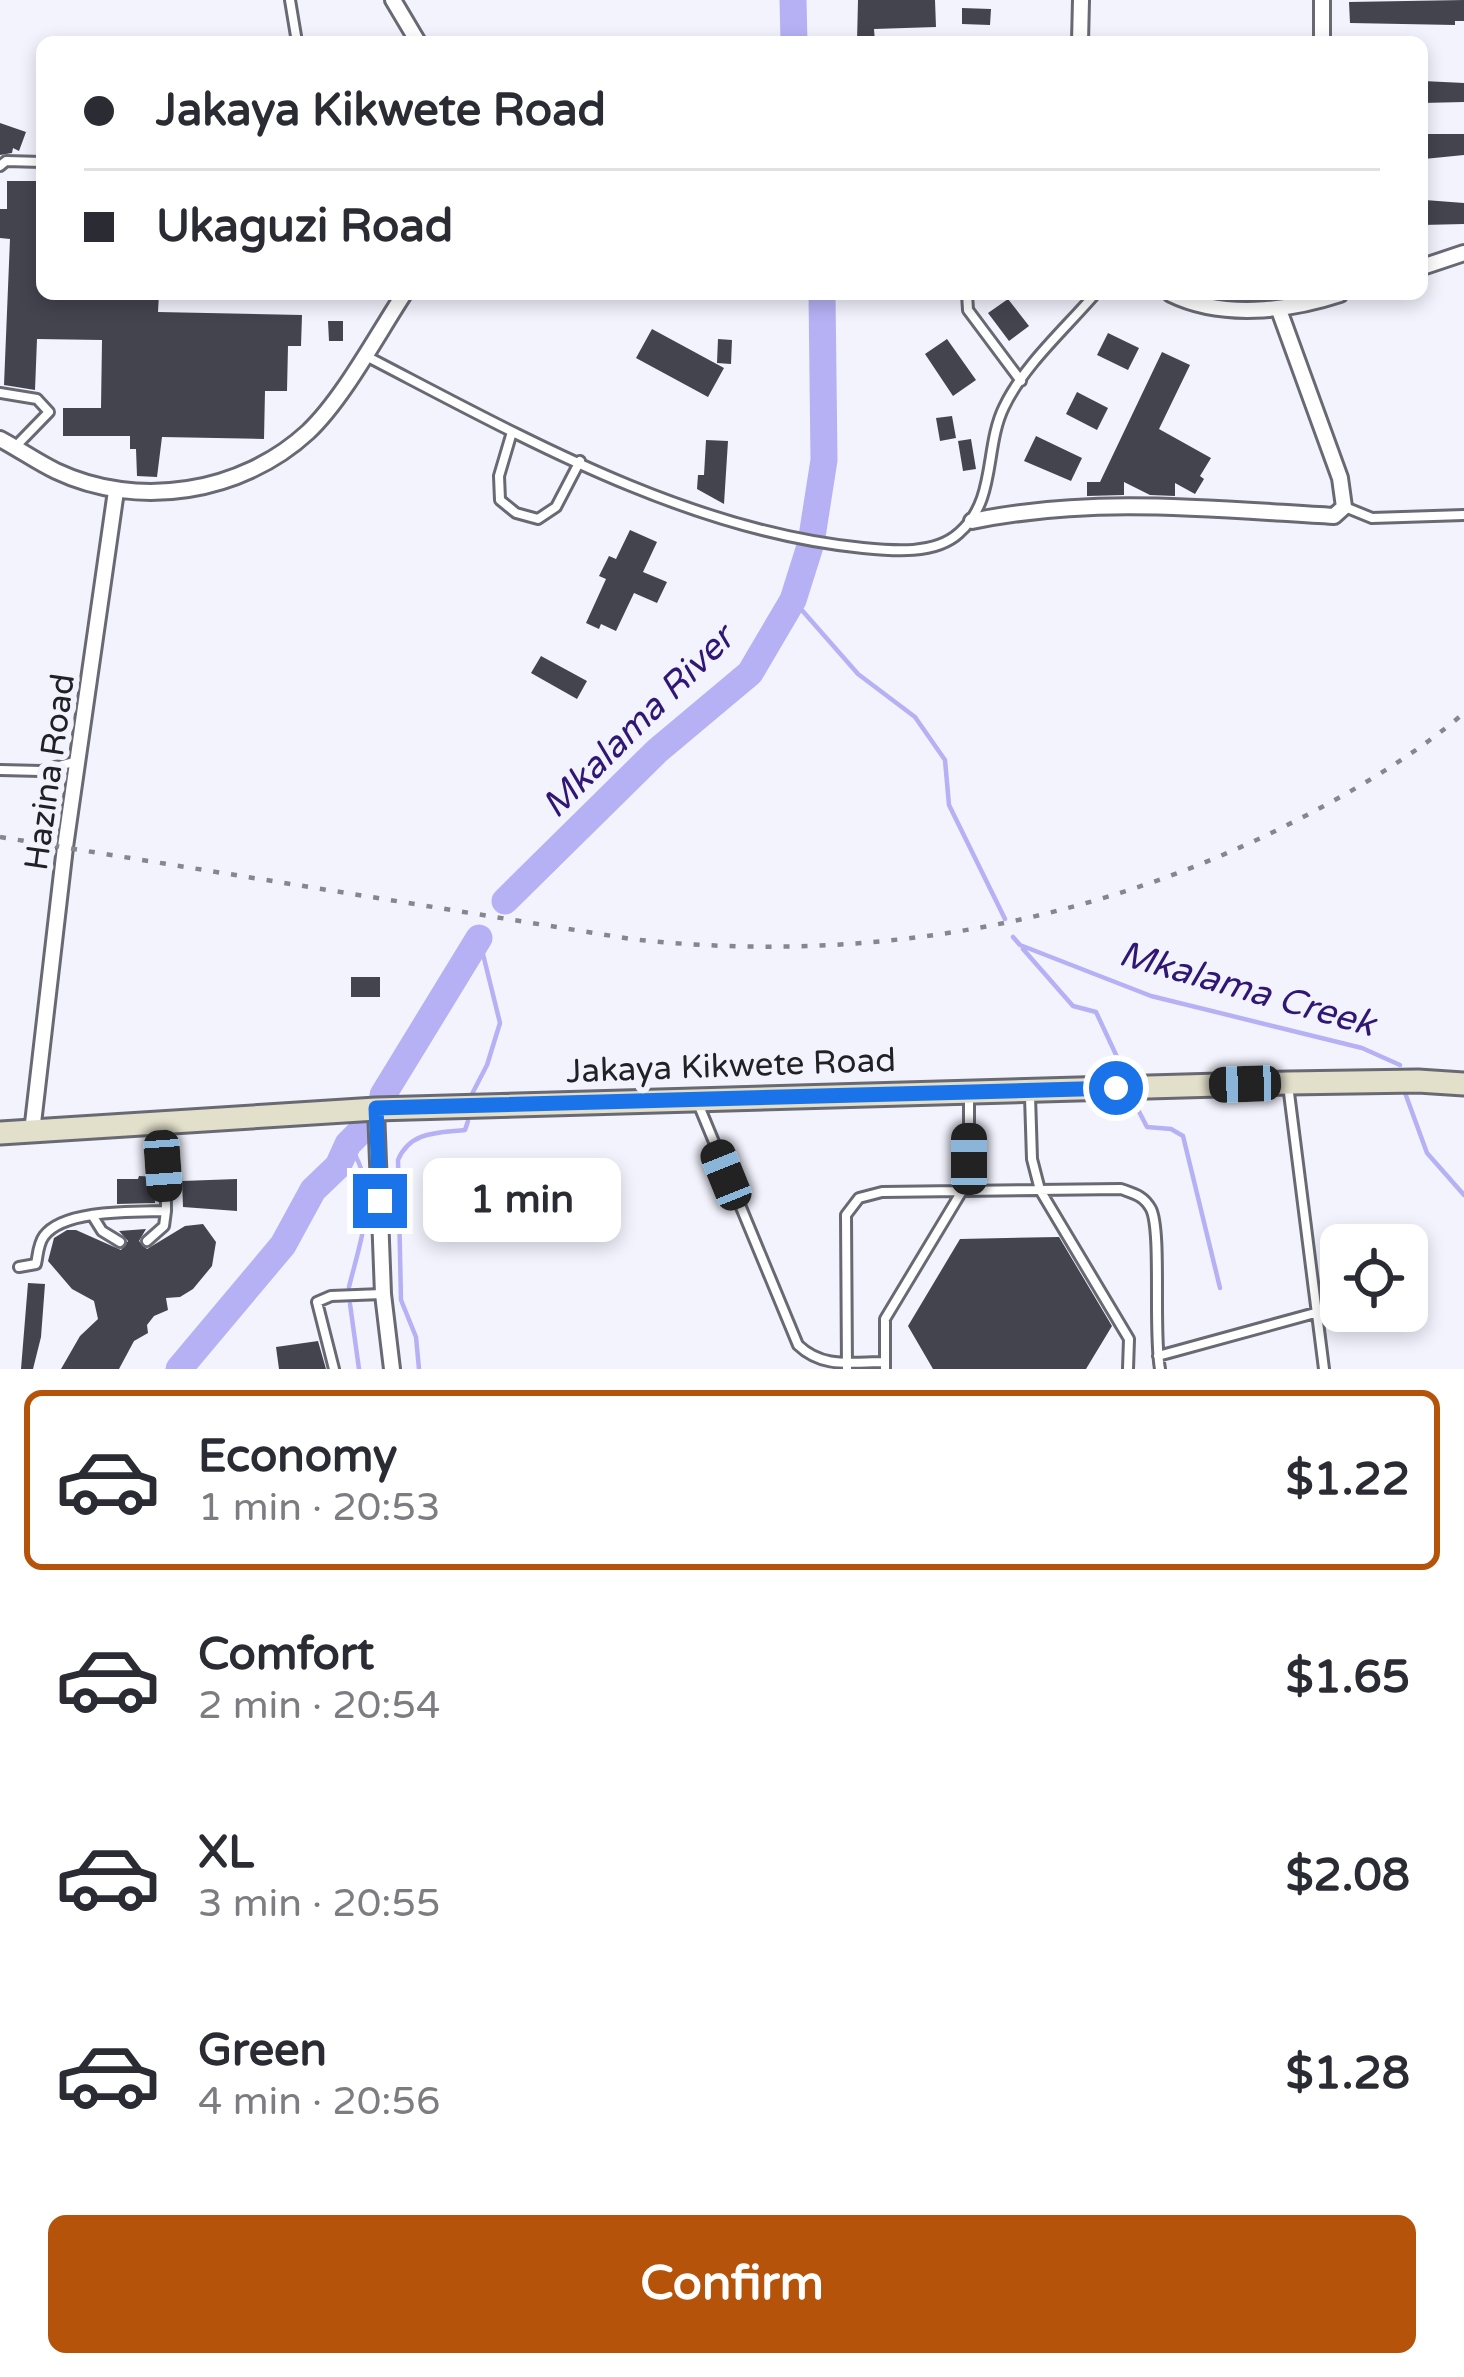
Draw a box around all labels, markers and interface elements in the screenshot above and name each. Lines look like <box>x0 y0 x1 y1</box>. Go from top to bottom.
text: Jakaya Kikwete Road <box>156 84 606 138</box>
text: Ukaguzi Road <box>156 200 453 254</box>
water label: Mkalama River <box>533 614 746 827</box>
street label: Hazina Road <box>17 671 83 873</box>
water label: Mkalama Creek <box>1114 932 1382 1047</box>
street label: Jakaya Kikwete Road <box>565 1041 897 1091</box>
route start <box>1089 1061 1143 1115</box>
car <box>1208 1065 1282 1103</box>
car <box>951 1123 987 1195</box>
car <box>143 1129 183 1203</box>
car <box>696 1135 756 1215</box>
callout: 1 min <box>422 1159 620 1243</box>
route end <box>353 1174 407 1228</box>
text: 1 min <box>470 1176 574 1223</box>
map controls <box>1320 1224 1428 1332</box>
button: locate <box>1320 1224 1428 1332</box>
icon: car <box>54 1426 162 1534</box>
text: Economy <box>198 1430 397 1484</box>
text: $1.22 <box>1286 1453 1410 1507</box>
text: 1 min · 20:53 <box>198 1484 440 1531</box>
icon: car <box>54 1624 162 1732</box>
text: Comfort <box>198 1628 374 1682</box>
text: $1.65 <box>1286 1651 1410 1705</box>
text: 2 min · 20:54 <box>198 1682 440 1729</box>
icon: car <box>54 1822 162 1930</box>
text: XL <box>198 1826 254 1880</box>
text: $2.08 <box>1286 1849 1410 1903</box>
text: 3 min · 20:55 <box>198 1880 440 1927</box>
icon: car <box>54 2020 162 2128</box>
text: Green <box>198 2024 327 2078</box>
text: $1.28 <box>1286 2047 1410 2101</box>
text: 4 min · 20:56 <box>198 2078 440 2125</box>
button: Confirm <box>48 2215 1416 2353</box>

